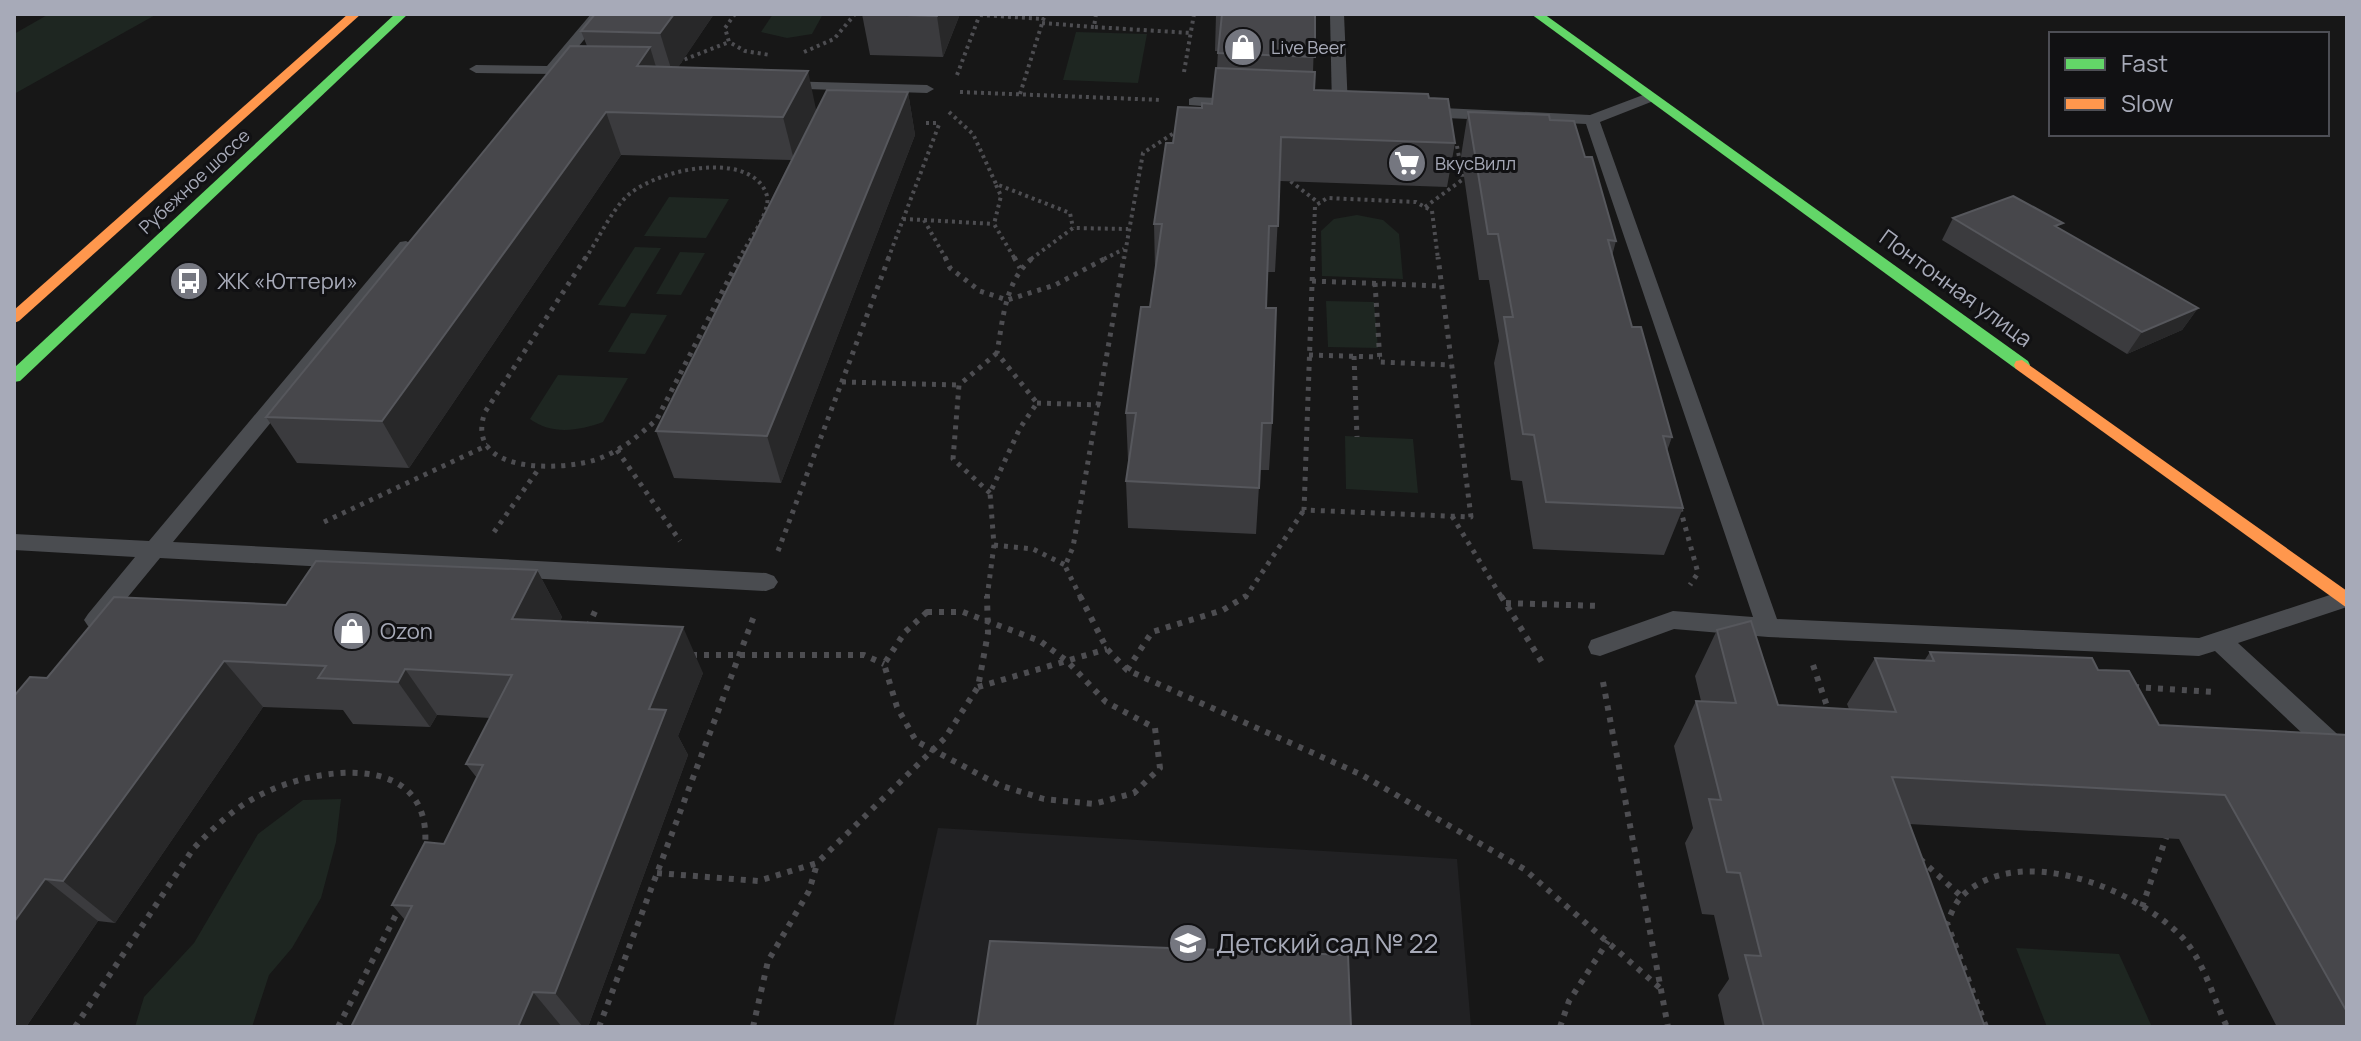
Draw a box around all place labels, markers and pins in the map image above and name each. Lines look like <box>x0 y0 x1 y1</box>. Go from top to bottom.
shop icon: Live Beer <box>1222 26 1264 68</box>
place label: Live Beer <box>1271 35 1346 59</box>
supermarket icon: ВкусВилл <box>1386 142 1428 184</box>
place label: ВкусВилл <box>1435 151 1516 175</box>
bus stop icon: ЖК «Юттери» <box>168 260 210 302</box>
place label: ЖК «Юттери» <box>217 266 358 296</box>
shop icon: Ozon <box>331 610 373 652</box>
place label: Ozon <box>380 616 433 646</box>
school or university icon: Детский сад № 22 <box>1167 922 1209 964</box>
place label: Детский сад № 22 <box>1216 925 1438 961</box>

